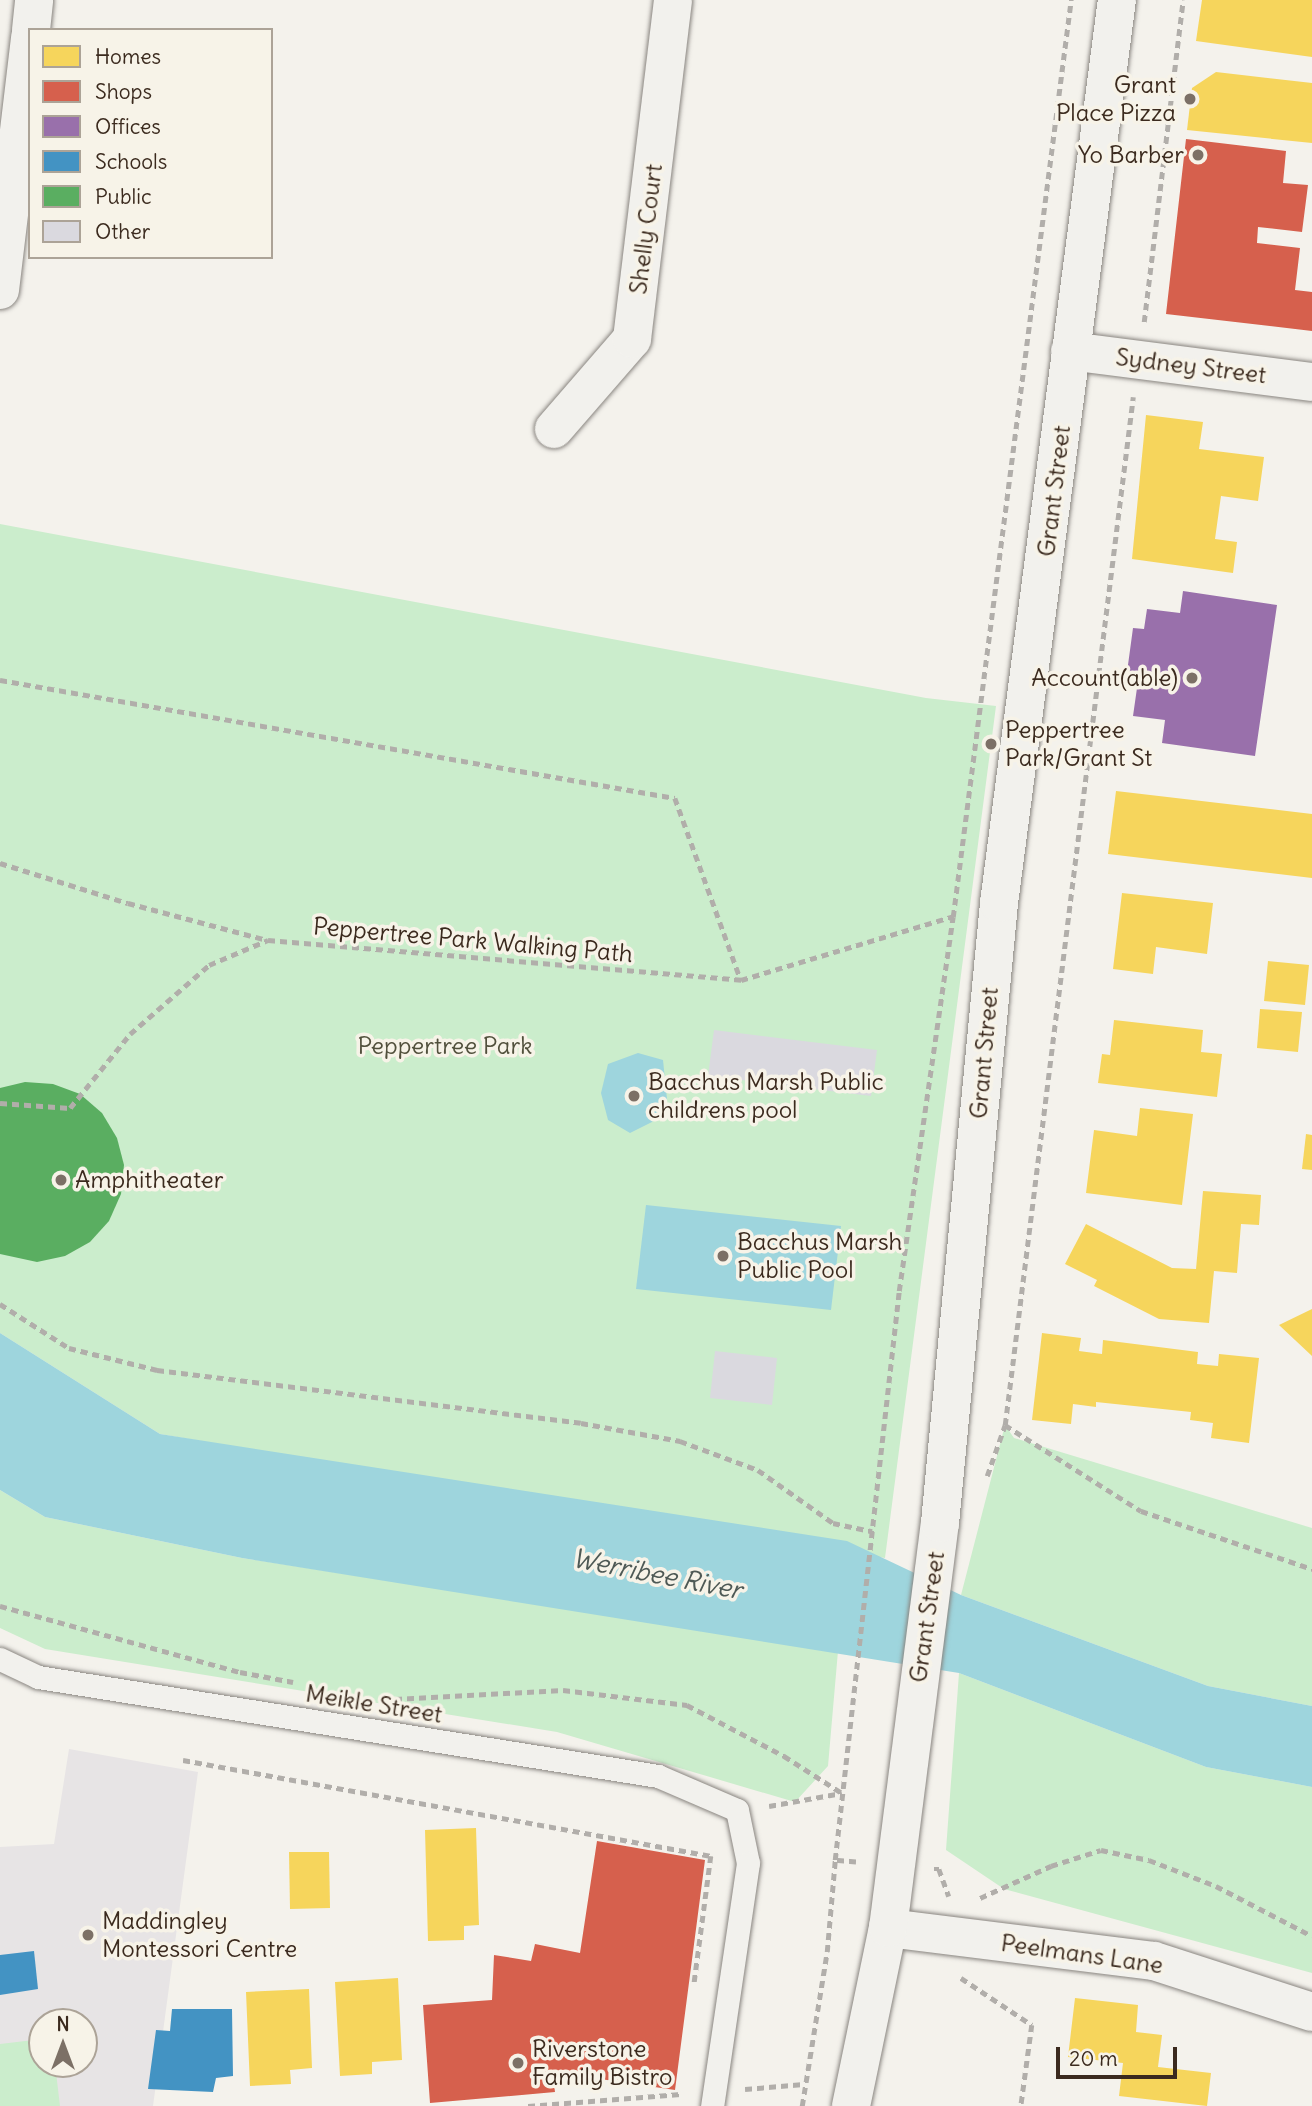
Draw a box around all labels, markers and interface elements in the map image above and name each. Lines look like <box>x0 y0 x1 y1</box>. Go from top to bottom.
legend <box>28 28 273 259</box>
text: Homes <box>95 43 161 70</box>
place label: Grant Place Pizza <box>1056 71 1176 127</box>
text: Shops <box>95 78 152 105</box>
marker: Grant Place Pizza <box>1182 91 1198 107</box>
text: Offices <box>95 113 161 140</box>
place label: Yo Barber <box>1078 141 1184 169</box>
marker: Yo Barber <box>1190 147 1206 163</box>
text: Schools <box>95 148 167 175</box>
street label: Shelly Court <box>624 162 668 296</box>
text: Public <box>95 183 152 210</box>
text: Other <box>95 218 150 245</box>
street label: Sydney Street <box>1114 342 1268 390</box>
street label: Grant Street <box>1032 424 1076 558</box>
place label: Account(able) <box>1031 664 1178 692</box>
marker: Account(able) <box>1184 670 1200 686</box>
place label: Peppertree Park/Grant St <box>1005 716 1152 772</box>
marker: Peppertree Park/Grant St <box>983 736 999 752</box>
street label: Peppertree Park Walking Path <box>312 912 634 968</box>
street label: Grant Street <box>964 986 1004 1120</box>
park label: Peppertree Park <box>358 1032 532 1060</box>
place label: Bacchus Marsh Public childrens pool <box>648 1068 884 1124</box>
marker: Bacchus Marsh Public childrens pool <box>626 1088 642 1104</box>
place label: Amphitheater <box>75 1166 223 1194</box>
marker: Amphitheater <box>53 1172 69 1188</box>
place label: Bacchus Marsh Public Pool <box>737 1228 902 1284</box>
marker: Bacchus Marsh Public Pool <box>715 1248 731 1264</box>
water label: Werribee River <box>570 1542 744 1606</box>
street label: Grant Street <box>904 1550 950 1684</box>
street label: Meikle Street <box>304 1679 444 1729</box>
place label: Maddingley Montessori Centre <box>102 1907 297 1963</box>
marker: Maddingley Montessori Centre <box>80 1927 96 1943</box>
street label: Peelmans Lane <box>999 1928 1165 1980</box>
north arrow <box>28 2008 98 2078</box>
text: N <box>56 2012 70 2036</box>
scale bar <box>1060 2032 1181 2076</box>
place label: Riverstone Family Bistro <box>532 2035 672 2091</box>
text: 20 m <box>1069 2045 1118 2072</box>
marker: Riverstone Family Bistro <box>510 2055 526 2071</box>

